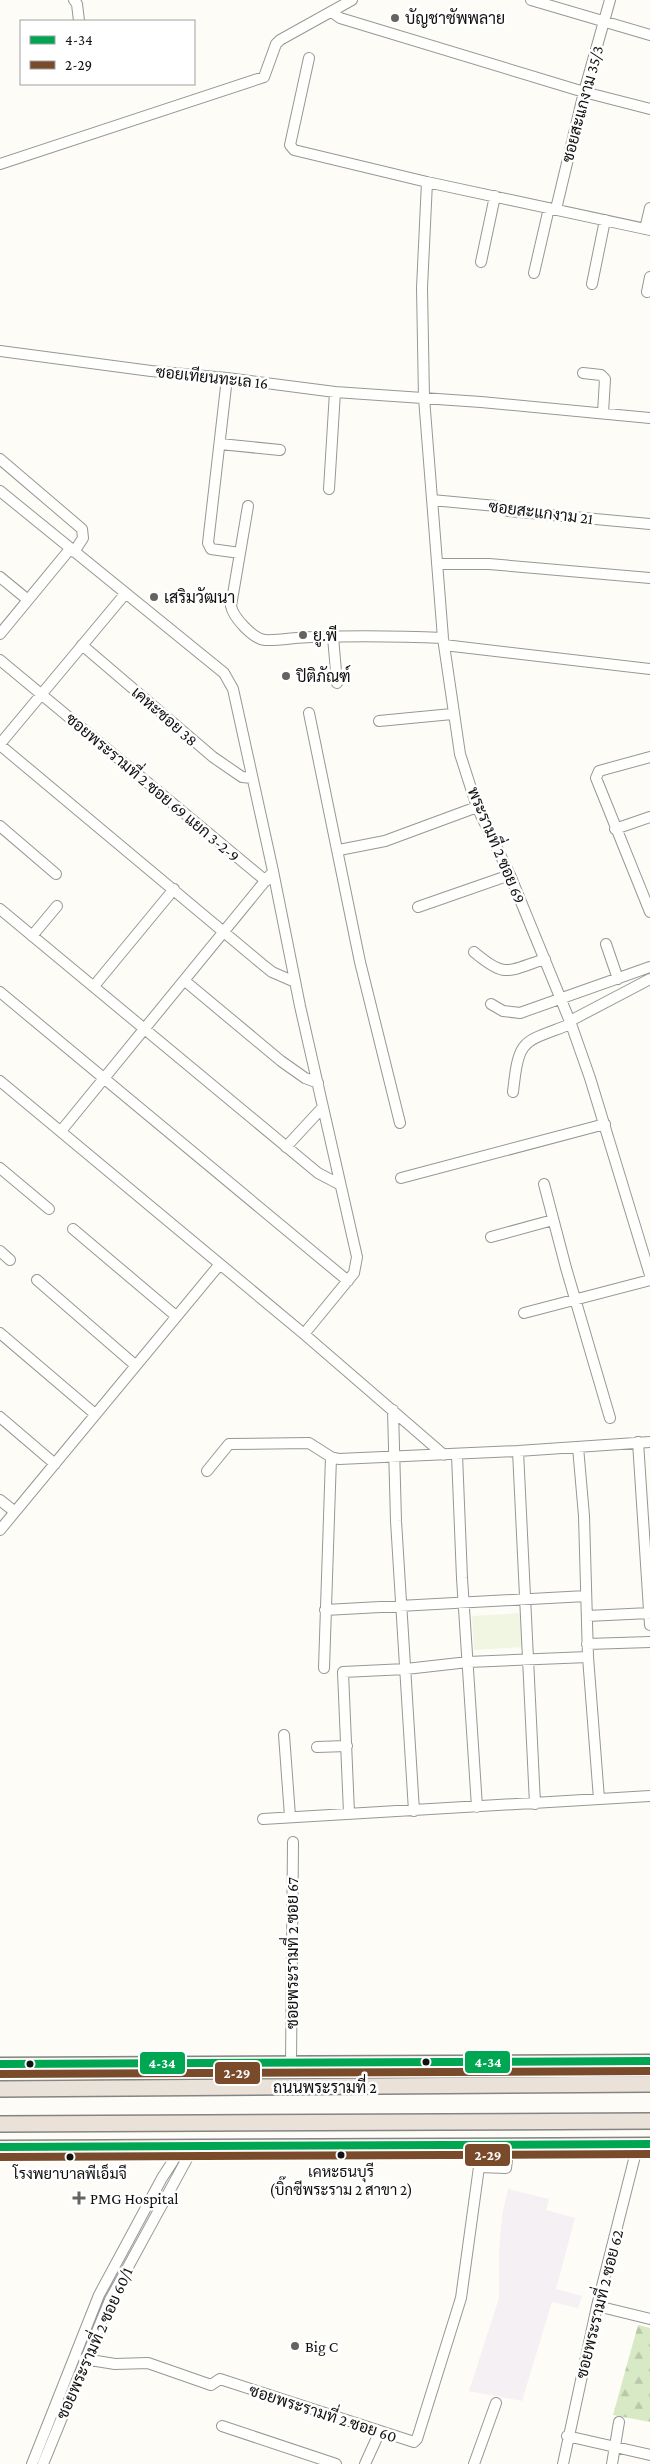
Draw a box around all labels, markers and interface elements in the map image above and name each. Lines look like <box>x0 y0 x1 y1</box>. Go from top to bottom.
place label: บัญชาซัพพลาย <box>405 8 505 28</box>
marker: บัญชาซัพพลาย <box>389 12 401 24</box>
legend <box>20 20 195 85</box>
text: 4-34 <box>65 32 93 48</box>
street label: ซอยสะแกงาม 35/3 <box>559 44 606 164</box>
text: 2-29 <box>65 57 92 73</box>
street label: ซอยเทียนทะเล 16 <box>155 360 269 392</box>
street label: ซอยสะแกงาม 21 <box>488 498 594 527</box>
place label: เสริมวัฒนา <box>164 587 235 606</box>
marker: เสริมวัฒนา <box>148 591 160 603</box>
place label: ยู.พี <box>313 624 337 647</box>
marker: ยู.พี <box>297 629 309 641</box>
place label: ปิติภัณฑ์ <box>295 664 351 685</box>
marker: ปิติภัณฑ์ <box>280 670 292 682</box>
street label: เคหะซอย 38 <box>129 683 201 749</box>
street label: ซอยพระรามที่ 2 ซอย 69 แยก 3-2-9 <box>62 705 247 865</box>
street label: พระรามที่ 2 ซอย 69 <box>464 782 534 906</box>
street label: ซอยพระรามที่ 2 ซอย 67 <box>278 1876 301 2029</box>
line badge: 4-34 <box>464 2050 511 2074</box>
line badge: 4-34 <box>139 2051 186 2075</box>
text: 4-34 <box>474 2054 502 2070</box>
text: 4-34 <box>148 2055 176 2071</box>
unlabelled marker <box>421 2057 431 2067</box>
unlabelled marker <box>25 2059 35 2069</box>
line badge: 2-29 <box>214 2061 261 2085</box>
text: 2-29 <box>223 2065 251 2081</box>
street label: ถนนพระรามที่ 2 <box>273 2073 377 2096</box>
line badge: 2-29 <box>464 2143 511 2167</box>
text: 2-29 <box>474 2147 502 2163</box>
marker: เคหะธนบุรี (บิ๊กซีพระราม 2 สาขา 2) <box>336 2150 346 2160</box>
marker: โรงพยาบาลพีเอ็มจี <box>65 2152 75 2162</box>
place label: เคหะธนบุรี (บิ๊กซีพระราม 2 สาขา 2) <box>270 2162 412 2199</box>
place label: โรงพยาบาลพีเอ็มจี <box>12 2163 127 2182</box>
place label: PMG Hospital <box>90 2190 179 2208</box>
marker: PMG Hospital <box>72 2191 86 2205</box>
street label: ซอยพระรามที่ 2 ซอย 62 <box>567 2226 626 2380</box>
street label: ซอยพระรามที่ 2 ซอย 60/1 <box>48 2262 136 2422</box>
place label: Big C <box>305 2338 338 2356</box>
marker: Big C <box>289 2340 301 2352</box>
street label: ซอยพระรามที่ 2 ซอย 60 <box>247 2376 401 2445</box>

